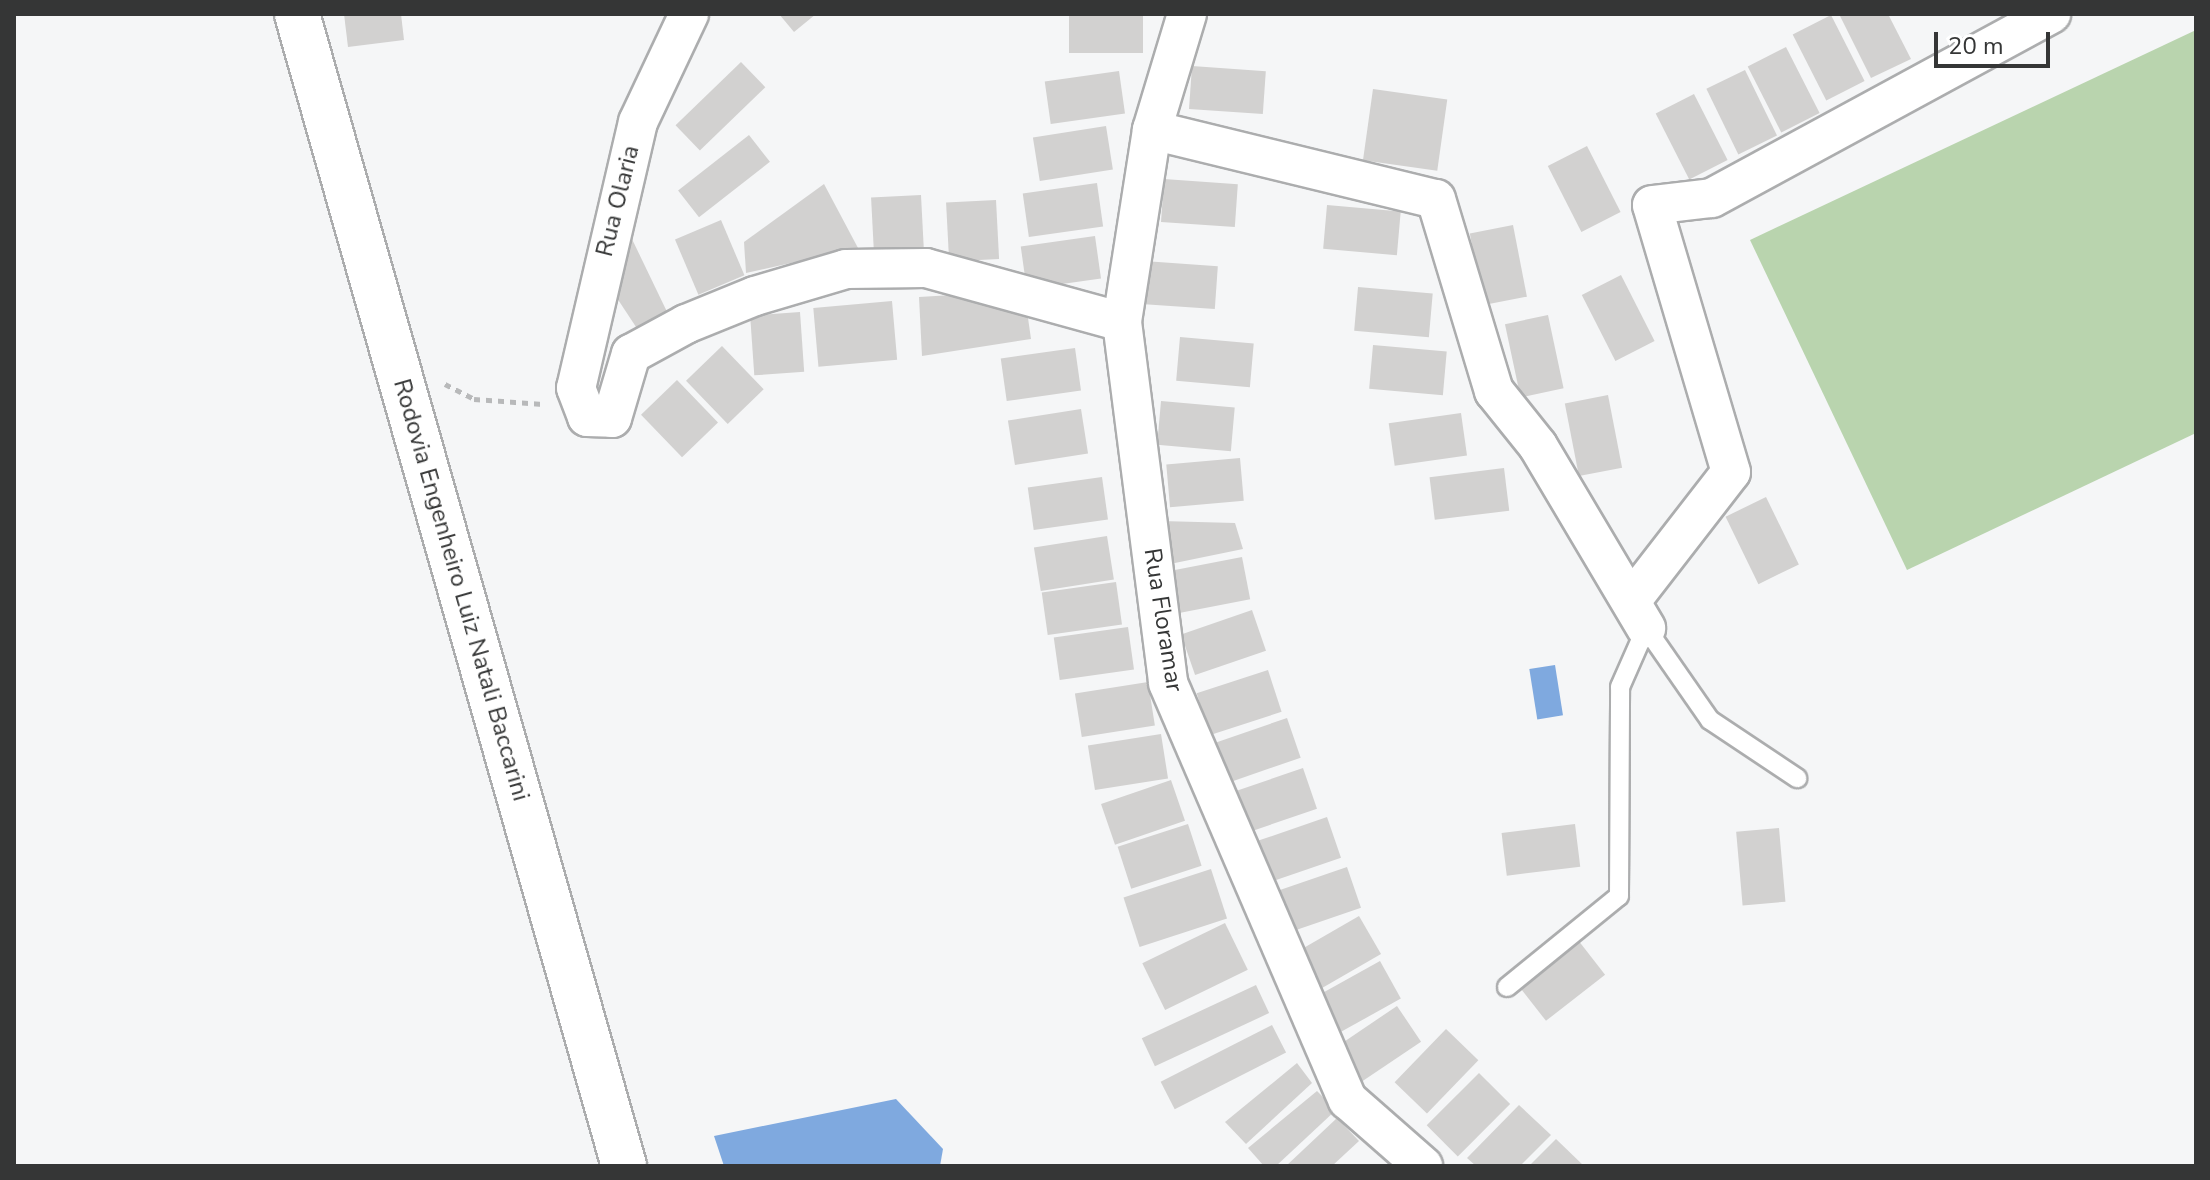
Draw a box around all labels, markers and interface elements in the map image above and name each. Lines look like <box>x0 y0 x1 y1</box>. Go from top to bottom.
scale bar <box>1938 16 2054 66</box>
text: 20 m <box>1948 30 2004 62</box>
street label: Rua Olaria <box>590 142 646 260</box>
street label: Rodovia Engenheiro Luiz Natali Baccarini <box>387 376 535 804</box>
street label: Rua Floramar <box>1137 546 1189 694</box>

